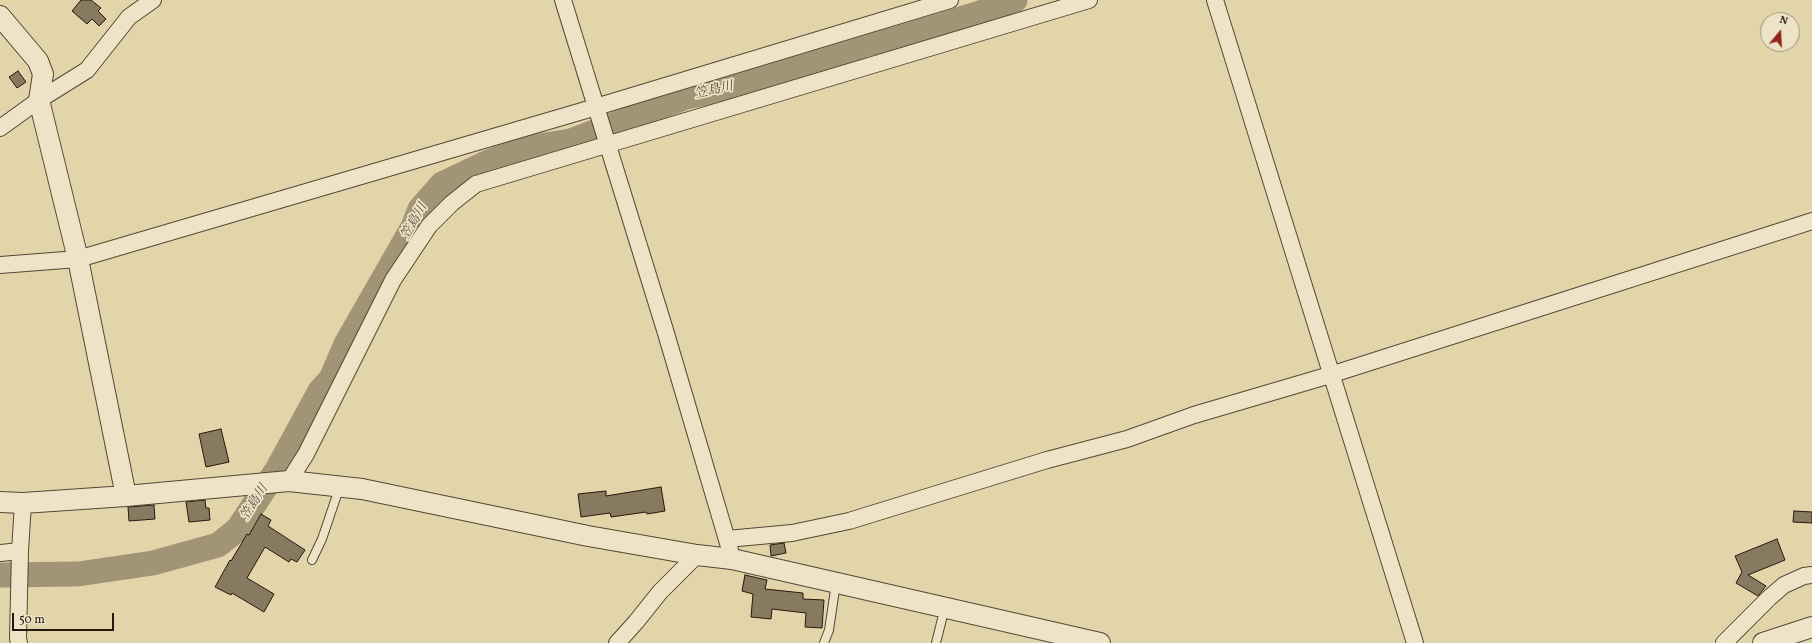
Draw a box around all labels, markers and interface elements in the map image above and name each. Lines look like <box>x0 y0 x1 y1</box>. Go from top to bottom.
north arrow <box>1760 12 1800 52</box>
text: N <box>1777 13 1790 29</box>
water label: 笠島川 <box>693 79 735 103</box>
water label: 笠島川 <box>398 201 432 243</box>
water label: 笠島川 <box>238 482 272 524</box>
scale bar <box>14 605 116 631</box>
text: 50 m <box>19 612 45 628</box>

